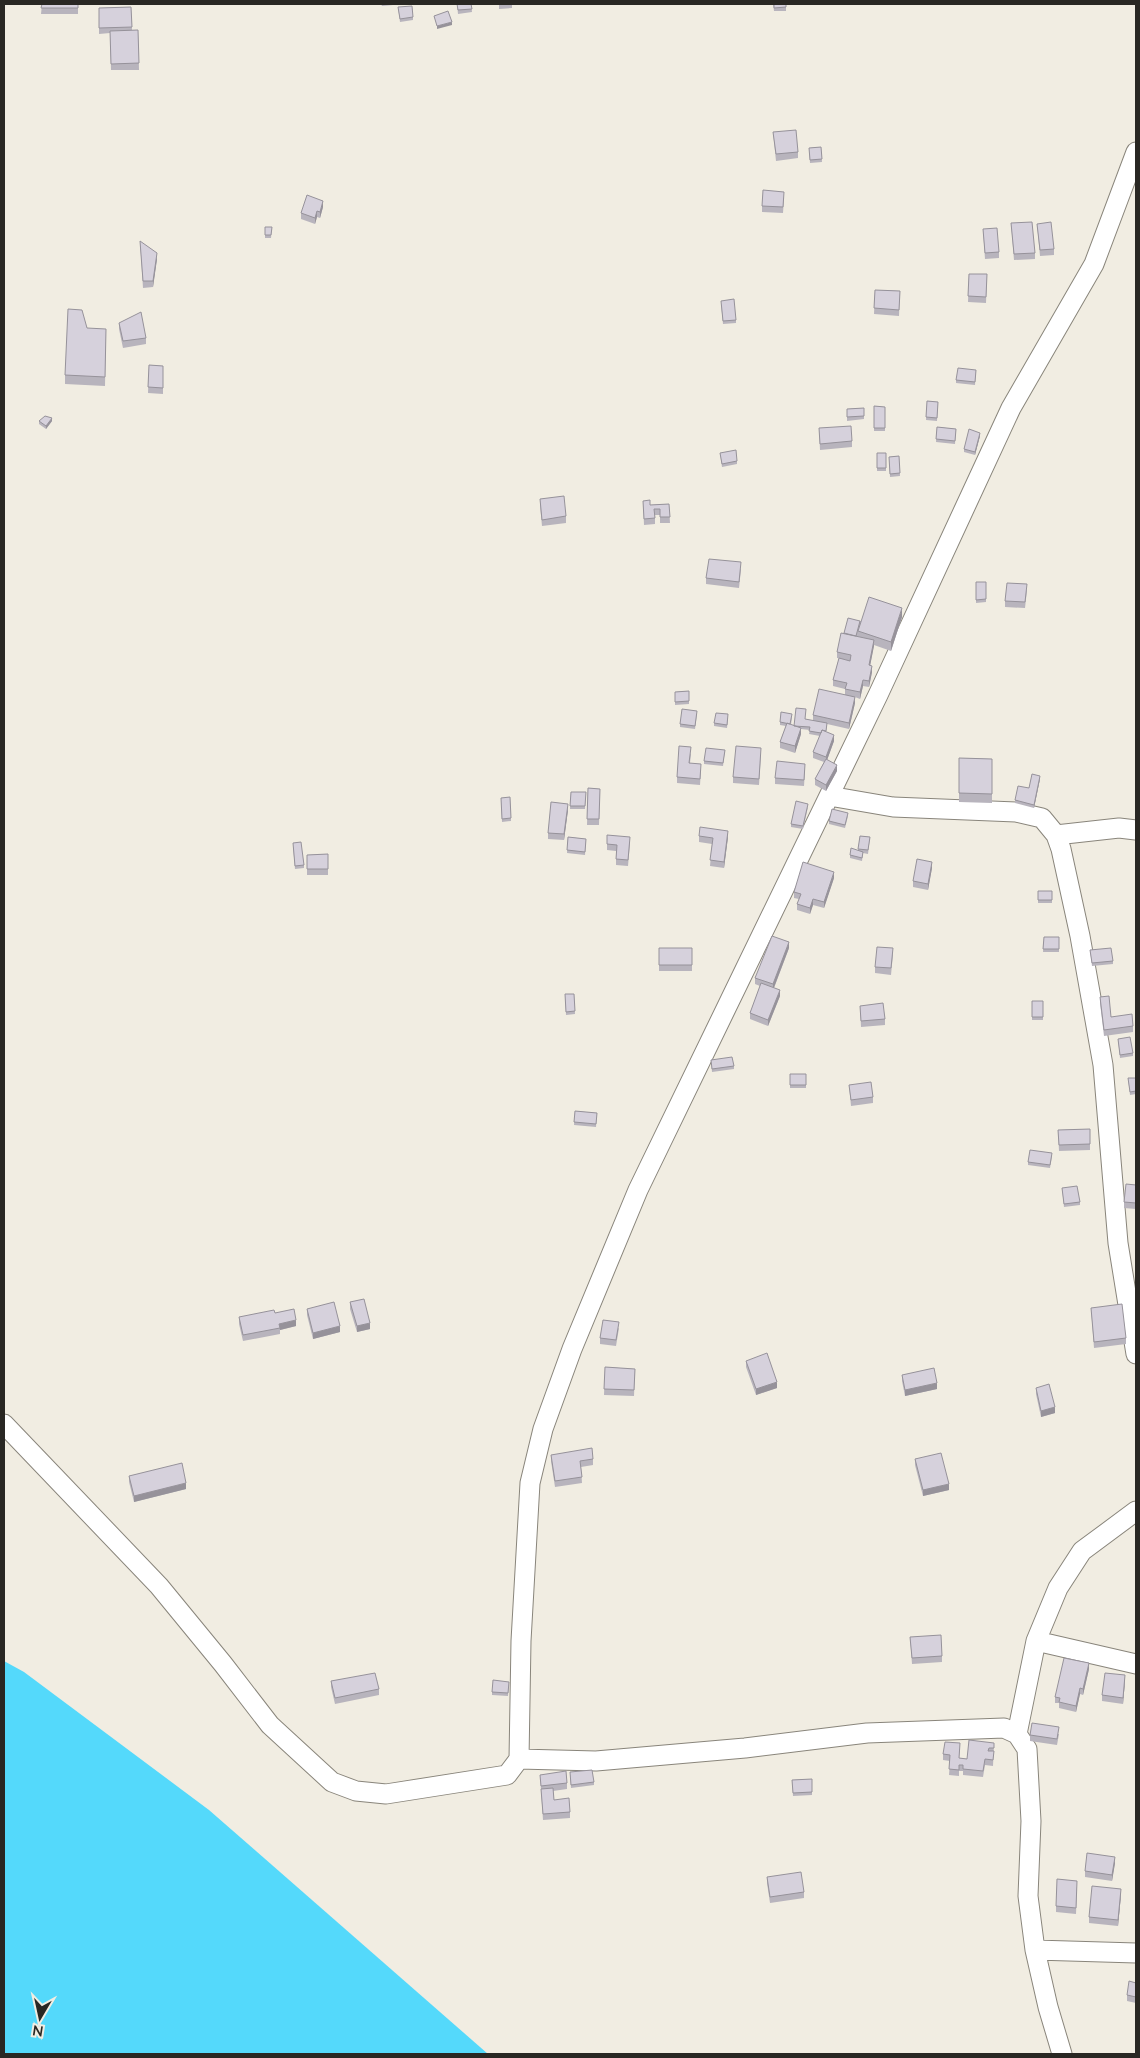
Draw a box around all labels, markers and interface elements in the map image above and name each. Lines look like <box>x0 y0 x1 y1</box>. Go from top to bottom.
north arrow <box>15 1993 65 2043</box>
text: N <box>31 2022 45 2041</box>

